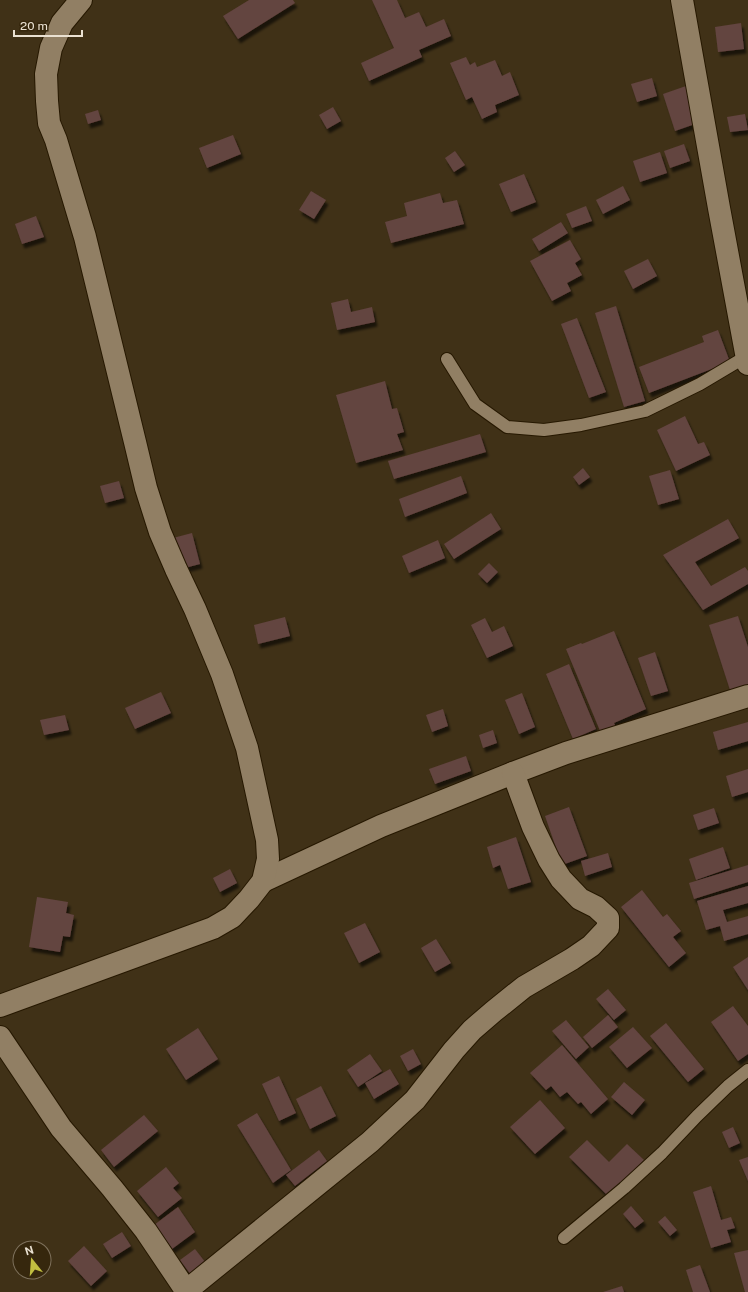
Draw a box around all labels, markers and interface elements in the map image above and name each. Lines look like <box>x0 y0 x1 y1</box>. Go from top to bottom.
scale bar <box>14 12 82 38</box>
text: 20 m <box>20 19 48 33</box>
north arrow <box>12 1240 52 1280</box>
text: N <box>23 1243 35 1257</box>

